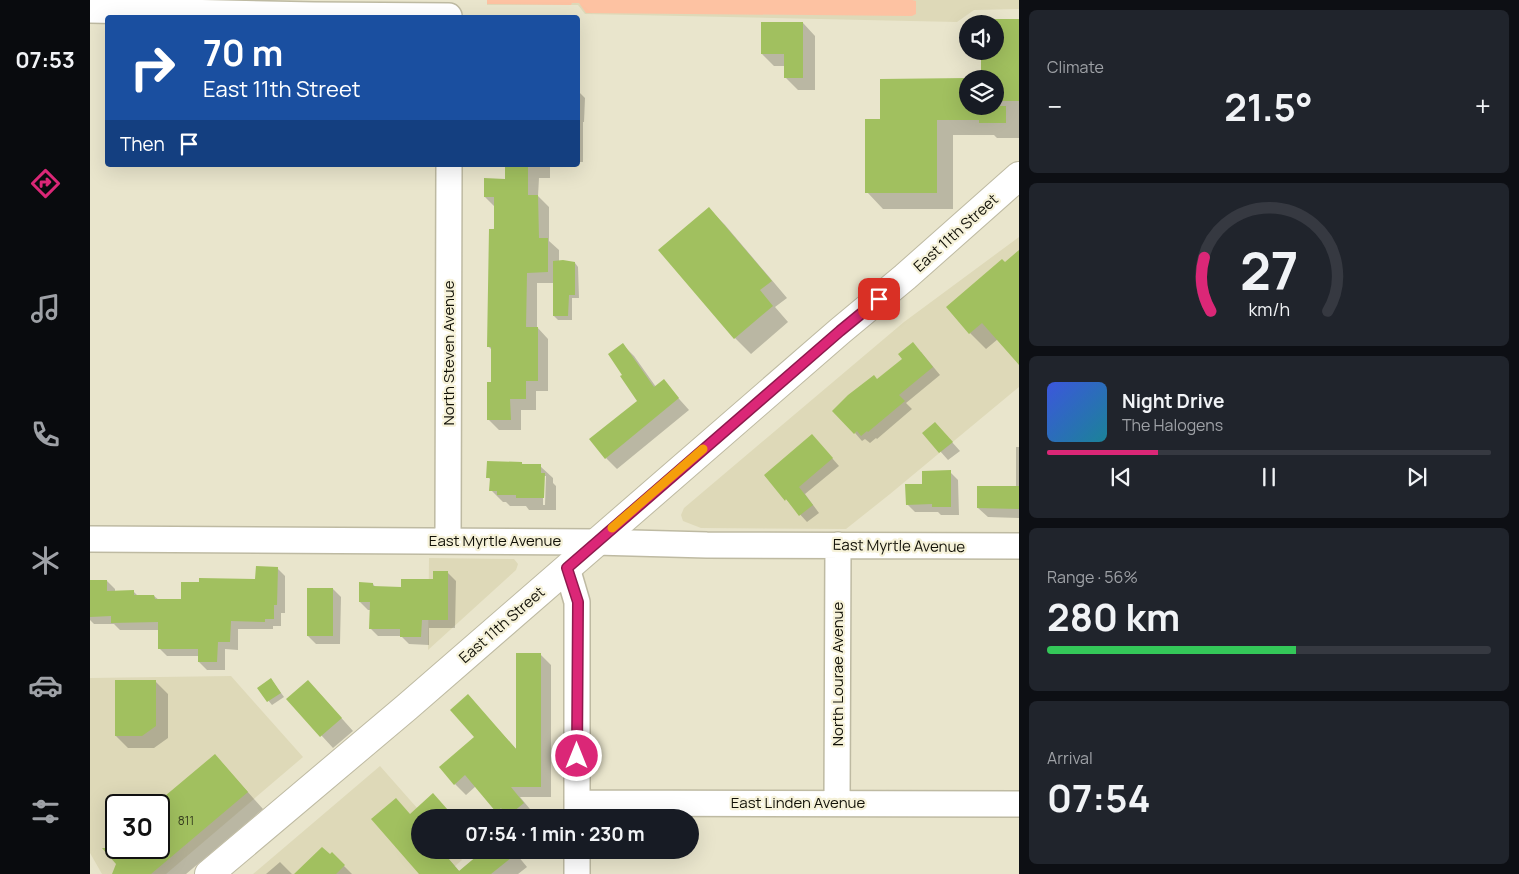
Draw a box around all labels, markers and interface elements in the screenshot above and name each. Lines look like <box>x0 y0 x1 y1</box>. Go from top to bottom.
map controls <box>959 15 1004 115</box>
button: sound <box>959 15 1004 60</box>
text: 70 m <box>203 29 283 77</box>
icon: right <box>120 35 185 100</box>
text: 07:53 <box>15 45 75 75</box>
text: Climate <box>1047 56 1104 78</box>
button: layers <box>959 70 1004 115</box>
text: East 11th Street <box>203 74 361 104</box>
text: 21.5° <box>1224 80 1313 132</box>
text: − <box>1047 87 1062 125</box>
text: + <box>1475 87 1491 125</box>
icon: arrive <box>175 130 203 158</box>
text: Then <box>120 131 165 157</box>
icon: directions <box>28 166 63 201</box>
street label: East 11th Street <box>909 189 1003 276</box>
text: 27 <box>1240 235 1298 306</box>
pin <box>858 278 900 320</box>
street label: North Steven Avenue <box>438 280 459 426</box>
icon: arrive <box>865 285 893 313</box>
icon: music <box>28 291 63 326</box>
text: km/h <box>1248 297 1290 321</box>
text: Night Drive <box>1122 388 1224 414</box>
text: The Halogens <box>1122 414 1223 436</box>
icon: phone <box>28 417 63 452</box>
icon: previous <box>1107 463 1135 491</box>
icon: pause <box>1255 463 1283 491</box>
icon: next <box>1403 463 1431 491</box>
street label: East Myrtle Avenue <box>429 530 561 551</box>
street label: East Myrtle Avenue <box>833 534 966 557</box>
icon: climate <box>28 543 63 578</box>
text: Range · 56% <box>1047 566 1138 588</box>
street label: East 11th Street <box>454 581 549 668</box>
text: 280 km <box>1047 590 1180 642</box>
street label: North Lourae Avenue <box>827 602 848 746</box>
icon: car <box>28 668 63 703</box>
position arrow <box>550 729 602 781</box>
text: Arrival <box>1047 747 1093 769</box>
text: 07:54 <box>1047 771 1151 823</box>
street label: East Linden Avenue <box>731 792 865 813</box>
icon: filters <box>28 794 63 829</box>
speed limit sign: 30 <box>105 794 170 859</box>
house number: 811 <box>178 812 194 829</box>
text: 07:54 · 1 min · 230 m <box>465 821 645 847</box>

